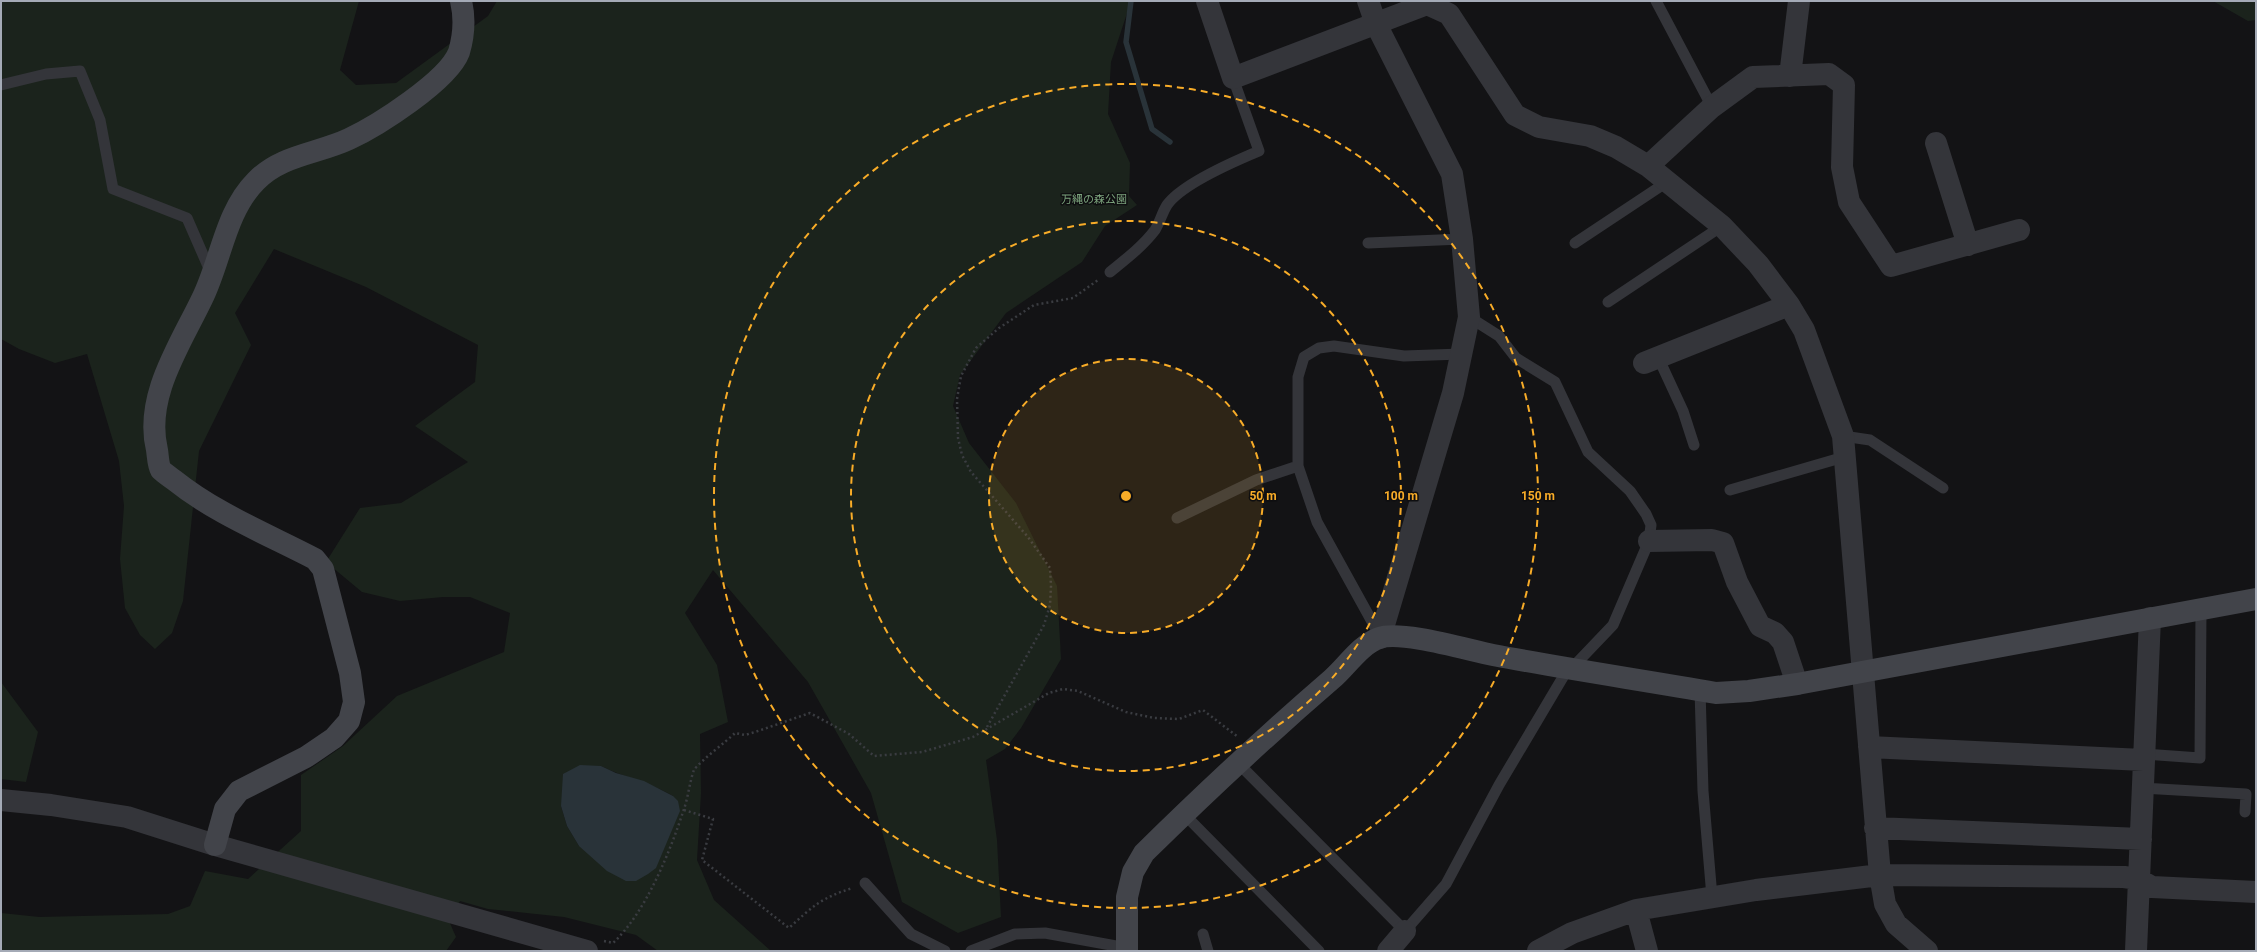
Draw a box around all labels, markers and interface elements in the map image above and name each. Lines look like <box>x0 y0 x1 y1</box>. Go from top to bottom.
park label: 万縄の森公園 <box>1061 193 1127 206</box>
centre of rings <box>1119 489 1133 503</box>
text: 50 m <box>1249 489 1277 503</box>
text: 100 m <box>1384 489 1418 503</box>
text: 150 m <box>1521 489 1555 503</box>

